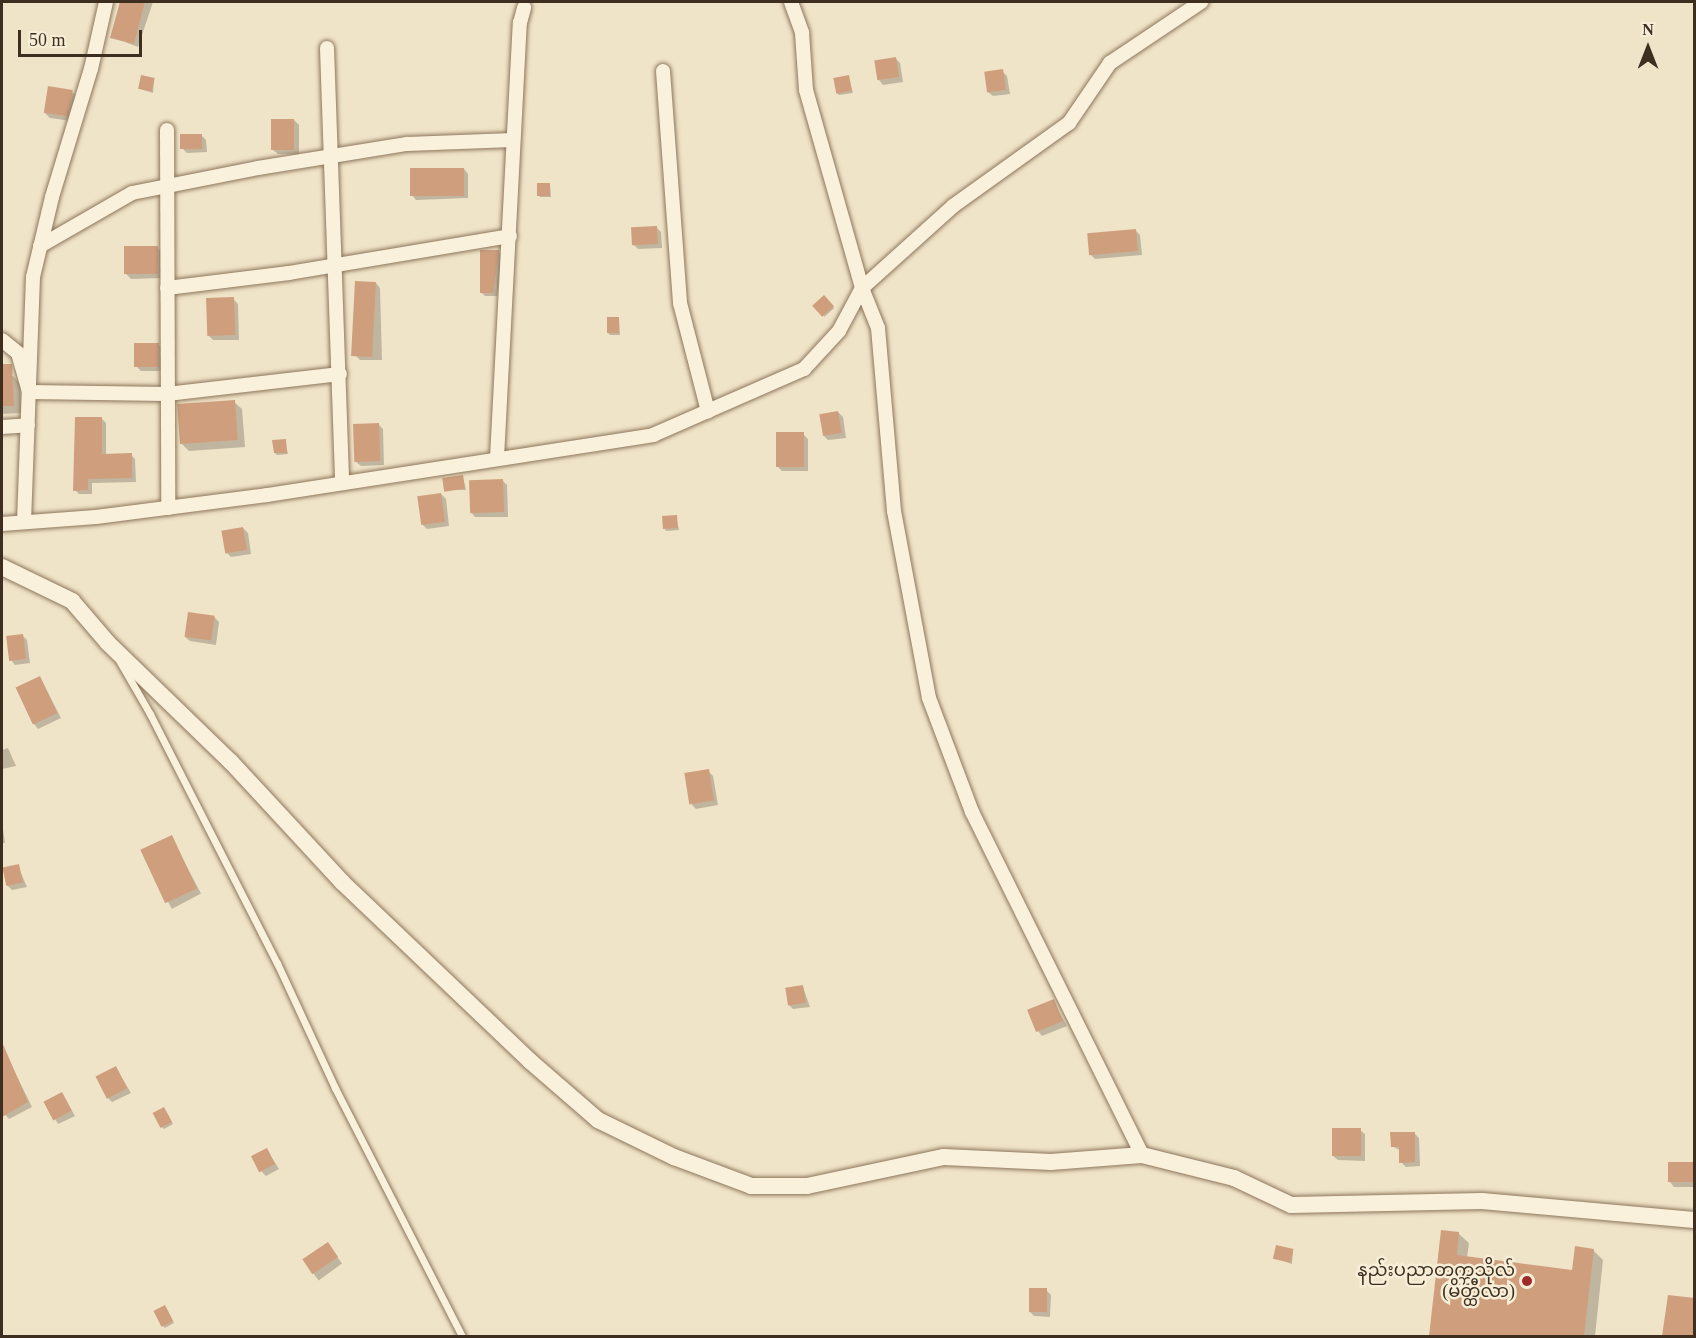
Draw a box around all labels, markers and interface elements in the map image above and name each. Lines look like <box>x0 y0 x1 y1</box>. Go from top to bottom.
scale bar <box>21 18 146 56</box>
north arrow <box>1618 18 1678 78</box>
text: N <box>1642 21 1654 38</box>
text: 50 m <box>29 30 66 50</box>
place label: နည်းပညာတက္ကသိုလ် (မိတ္ထီလာ) <box>1357 1260 1515 1302</box>
marker: နည်းပညာတက္ကသိုလ် (မိတ္ထီလာ) <box>1520 1274 1534 1288</box>

